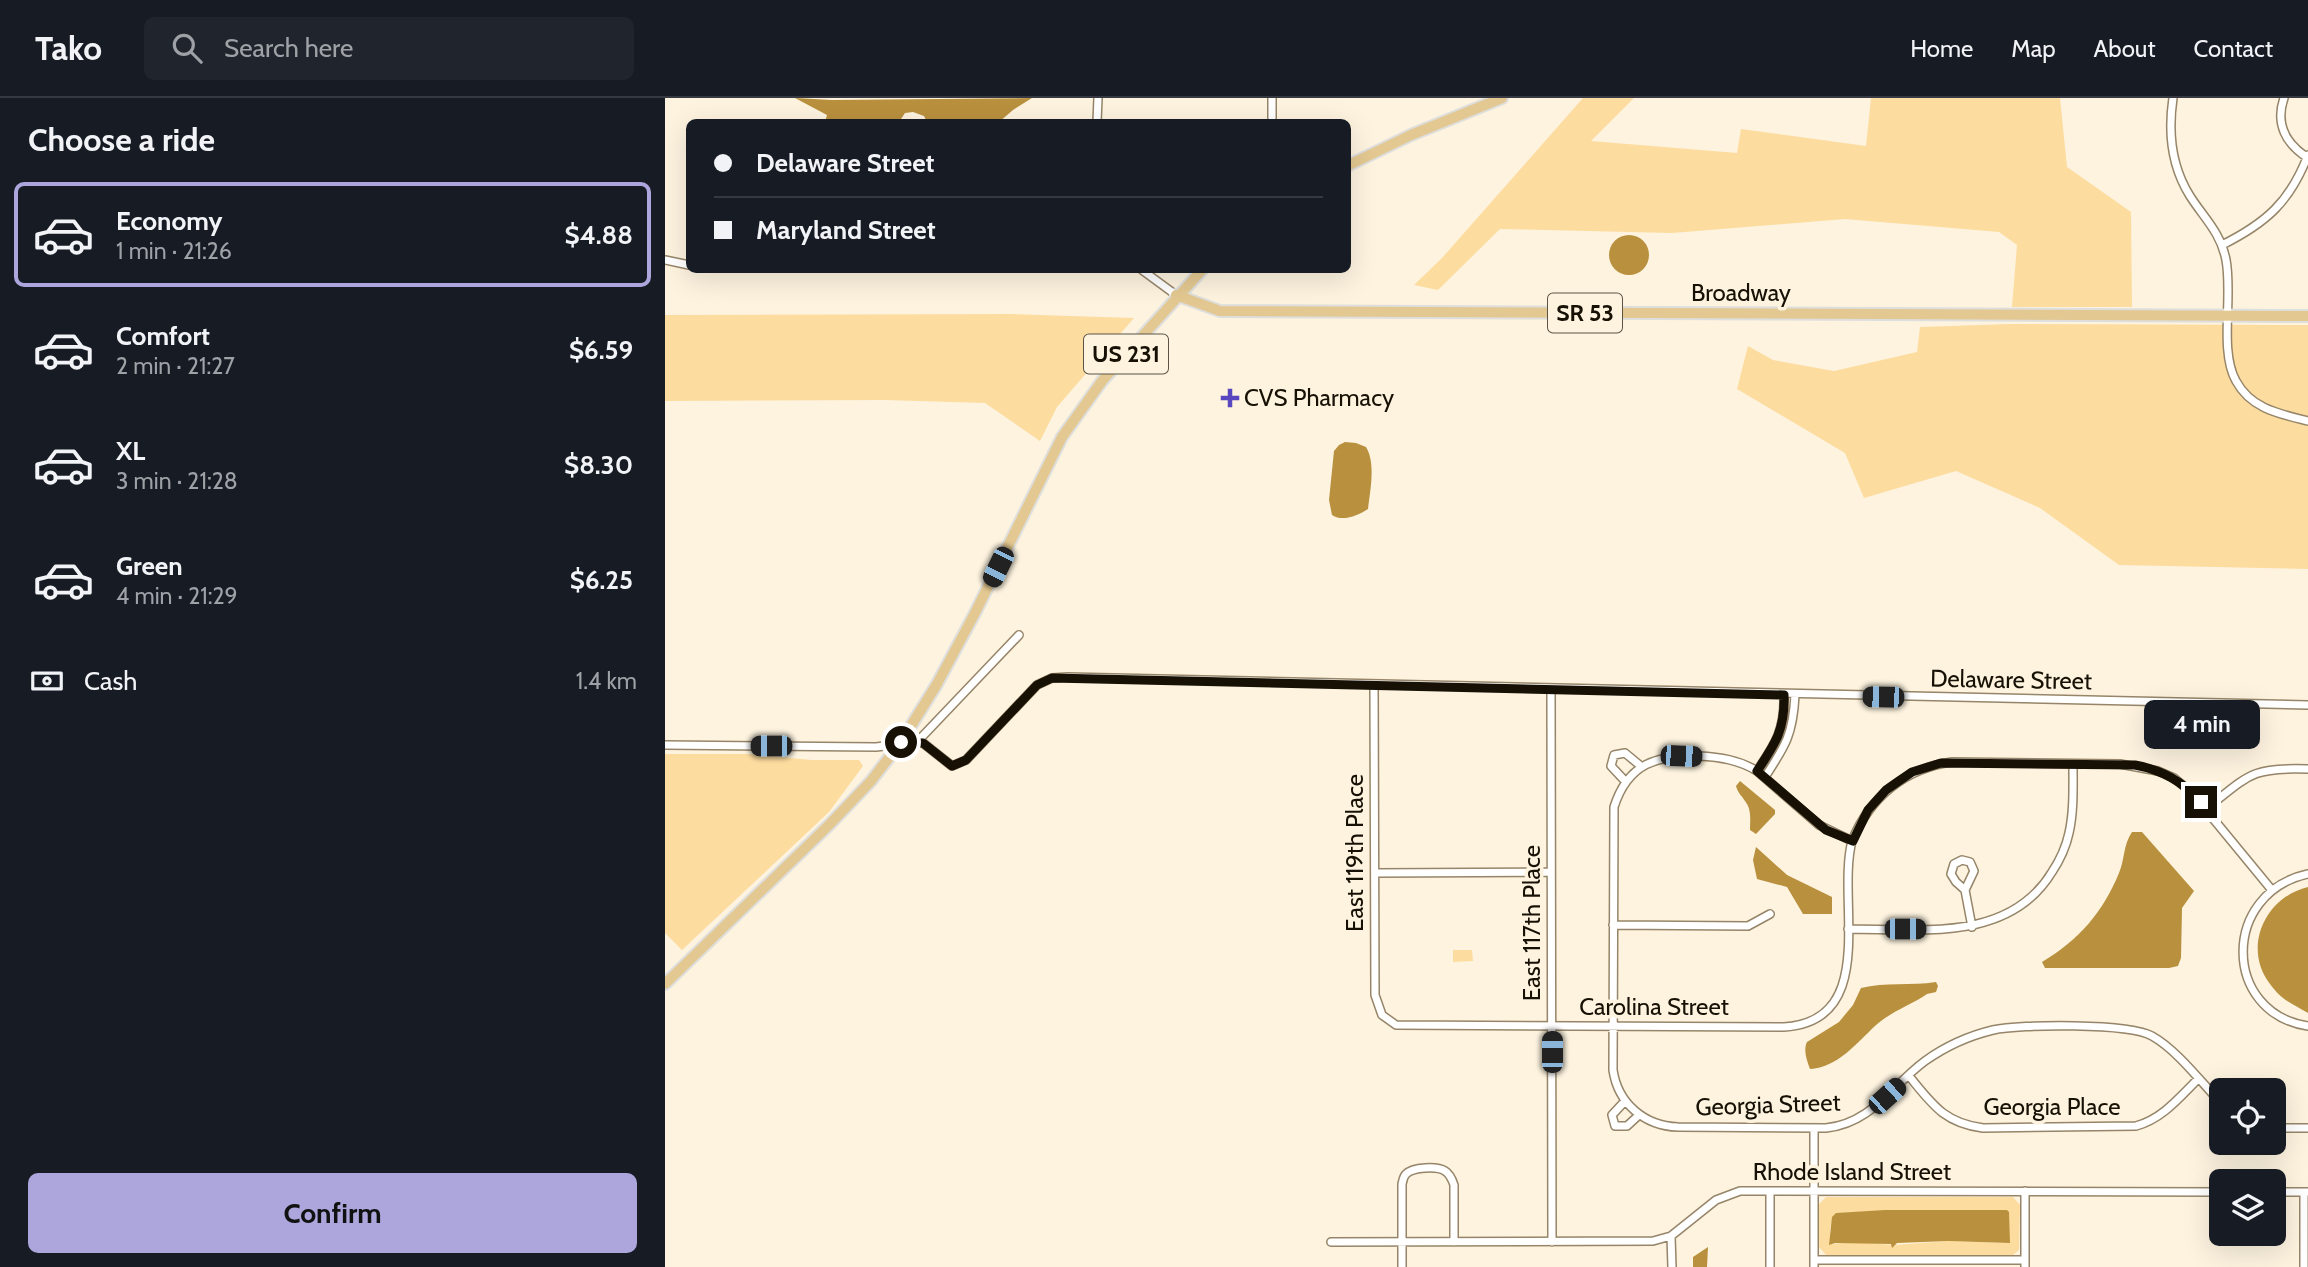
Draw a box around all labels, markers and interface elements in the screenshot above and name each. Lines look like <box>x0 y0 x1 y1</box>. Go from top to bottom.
search box <box>144 17 634 80</box>
text: Tako <box>35 28 102 68</box>
icon: search <box>168 29 206 67</box>
text: Search here <box>224 32 353 64</box>
text: Home <box>1910 34 1973 63</box>
text: Map <box>2011 34 2056 63</box>
text: About <box>2094 34 2156 63</box>
text: Contact <box>2194 34 2273 63</box>
text: Choose a ride <box>28 120 215 159</box>
text: Delaware Street <box>756 147 934 179</box>
icon: car <box>32 203 95 266</box>
text: Economy <box>116 205 222 237</box>
text: Maryland Street <box>756 214 936 246</box>
text: $4.88 <box>565 219 633 251</box>
text: 1 min · 21:26 <box>116 237 232 265</box>
street label: Broadway <box>1691 278 1791 307</box>
road number: SR 53 <box>1548 294 1622 332</box>
icon: car <box>32 318 95 381</box>
text: Comfort <box>116 320 210 352</box>
text: $6.59 <box>569 334 633 366</box>
road number: US 231 <box>1084 334 1168 374</box>
text: 2 min · 21:27 <box>116 352 235 380</box>
place label: CVS Pharmacy <box>1244 383 1394 412</box>
marker: CVS Pharmacy <box>1222 390 1238 406</box>
icon: car <box>32 433 95 496</box>
text: XL <box>116 435 145 467</box>
text: $8.30 <box>564 449 633 481</box>
text: 3 min · 21:28 <box>116 467 238 495</box>
car <box>980 544 1017 590</box>
icon: car <box>32 548 95 611</box>
text: Green <box>116 550 183 582</box>
text: $6.25 <box>570 564 633 596</box>
text: 4 min · 21:29 <box>116 582 238 610</box>
icon: cash <box>28 662 66 700</box>
street label: Delaware Street <box>1930 664 2092 695</box>
text: Cash <box>84 665 137 697</box>
text: 1.4 km <box>576 667 637 695</box>
car <box>1862 686 1905 708</box>
callout: 4 min <box>2143 700 2259 750</box>
text: 4 min <box>2173 710 2231 738</box>
route start <box>885 726 917 758</box>
car <box>751 736 793 757</box>
car <box>1660 745 1703 767</box>
street label: East 119th Place <box>1340 774 1369 932</box>
route end <box>2185 786 2217 818</box>
street label: East 117th Place <box>1517 845 1546 1001</box>
car <box>1885 919 1927 940</box>
street label: Carolina Street <box>1579 992 1729 1021</box>
car <box>1542 1031 1563 1073</box>
car <box>1865 1074 1910 1118</box>
map controls <box>2209 1078 2286 1246</box>
button: locate <box>2209 1078 2286 1155</box>
street label: Georgia Street <box>1695 1087 1841 1122</box>
street label: Georgia Place <box>1983 1092 2121 1121</box>
street label: Rhode Island Street <box>1753 1157 1951 1186</box>
button: layers <box>2209 1169 2286 1246</box>
button: Confirm <box>28 1173 637 1253</box>

